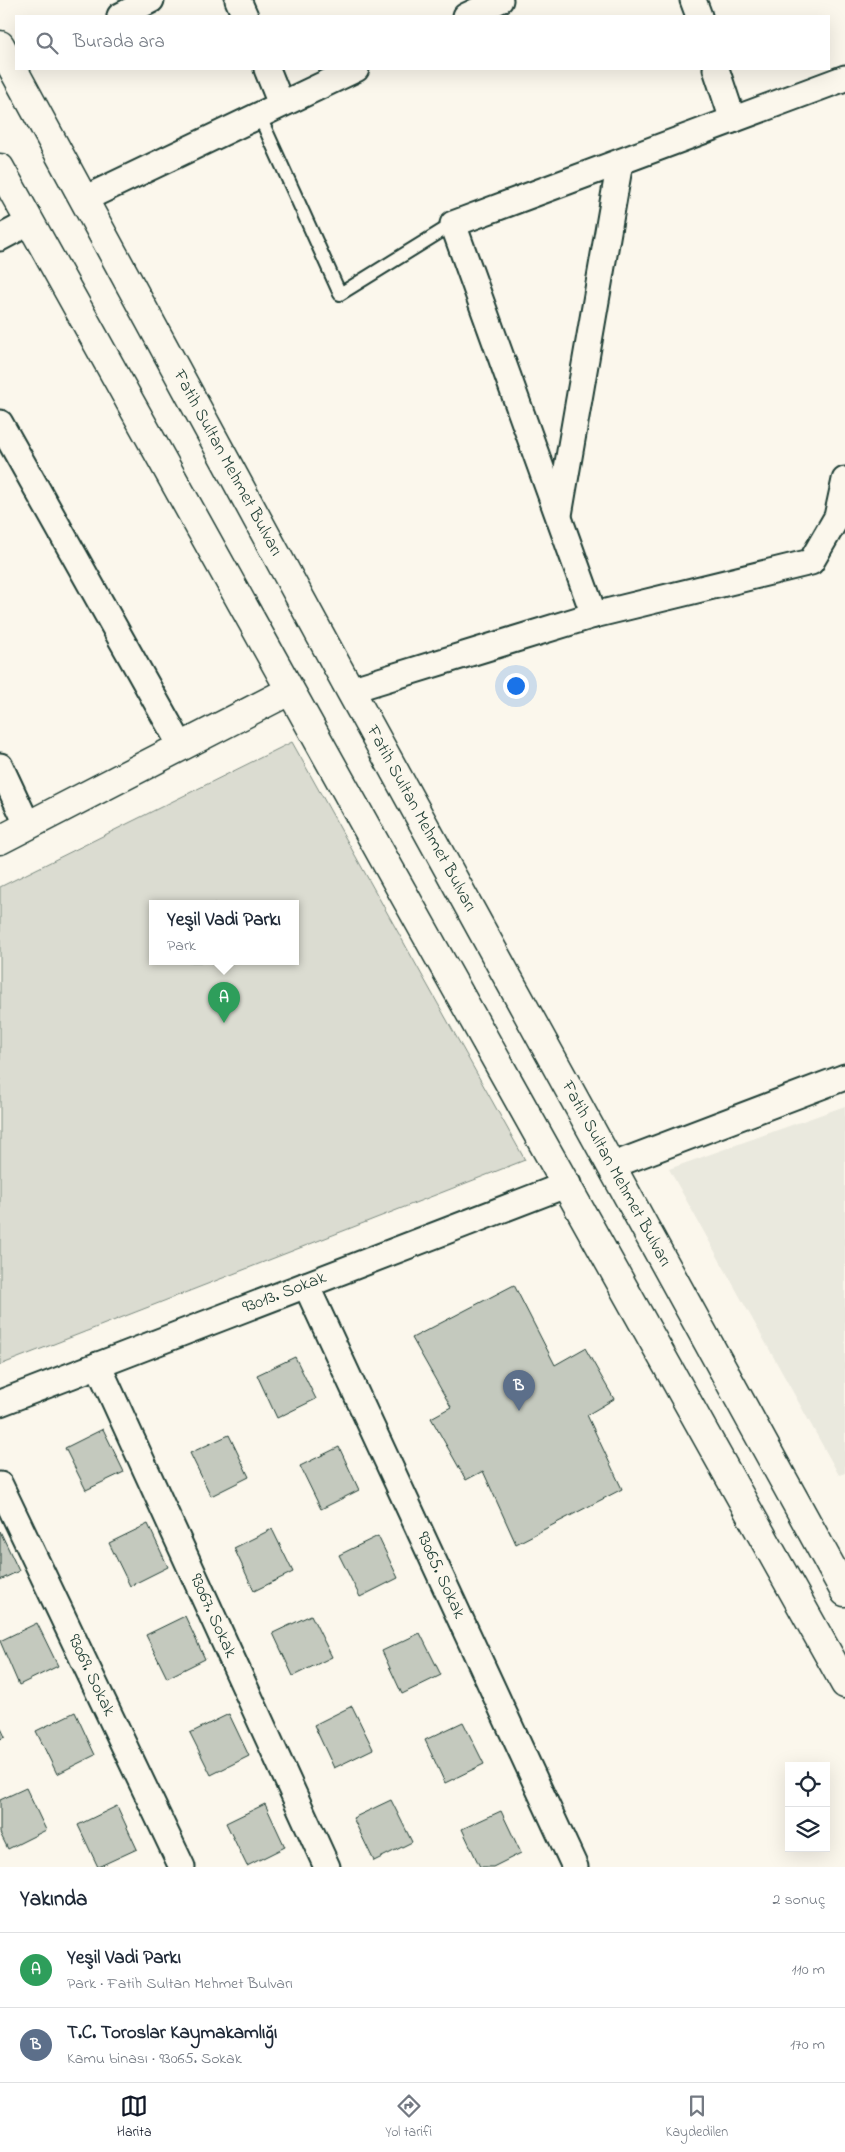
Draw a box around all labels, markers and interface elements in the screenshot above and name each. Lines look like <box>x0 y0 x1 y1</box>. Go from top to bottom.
search box <box>15 15 830 70</box>
icon: search <box>33 29 61 57</box>
text: Burada ara <box>73 29 165 56</box>
street label: Fatih Sultan Mehmet Bulvarı <box>165 364 288 561</box>
your location <box>503 673 529 699</box>
street label: Fatih Sultan Mehmet Bulvarı <box>359 720 482 917</box>
popup <box>149 900 299 965</box>
text: Yeşil Vadi Parkı <box>167 907 281 934</box>
text: Park <box>167 934 196 958</box>
pin: A <box>208 982 240 1023</box>
street label: Fatih Sultan Mehmet Bulvarı <box>554 1075 677 1272</box>
street label: 93013. Sokak <box>239 1265 330 1321</box>
pin: B <box>503 1370 535 1411</box>
street label: 93065. Sokak <box>409 1528 472 1623</box>
street label: 93067. Sokak <box>182 1570 243 1663</box>
street label: 93069. Sokak <box>60 1630 121 1721</box>
map controls <box>785 1762 830 1852</box>
button: locate <box>785 1762 830 1807</box>
button: layers <box>785 1807 830 1852</box>
text: Yakında <box>20 1885 87 1915</box>
text: 2 sonuç <box>772 1888 825 1912</box>
text: Yeşil Vadi Parkı <box>67 1945 181 1972</box>
text: A <box>31 1958 41 1982</box>
text: 110 m <box>791 1958 825 1982</box>
text: Park · Fatih Sultan Mehmet Bulvarı <box>67 1972 293 1996</box>
text: T.C. Toroslar Kaymakamlığı <box>67 2020 277 2047</box>
text: B <box>31 2033 41 2057</box>
text: 170 m <box>790 2033 825 2057</box>
text: Kamu binası · 93065. Sokak <box>67 2047 242 2071</box>
tab: Harita <box>117 2092 152 2143</box>
tab: Yol tarifi <box>385 2092 432 2143</box>
tab: Kaydedilen <box>666 2092 728 2143</box>

